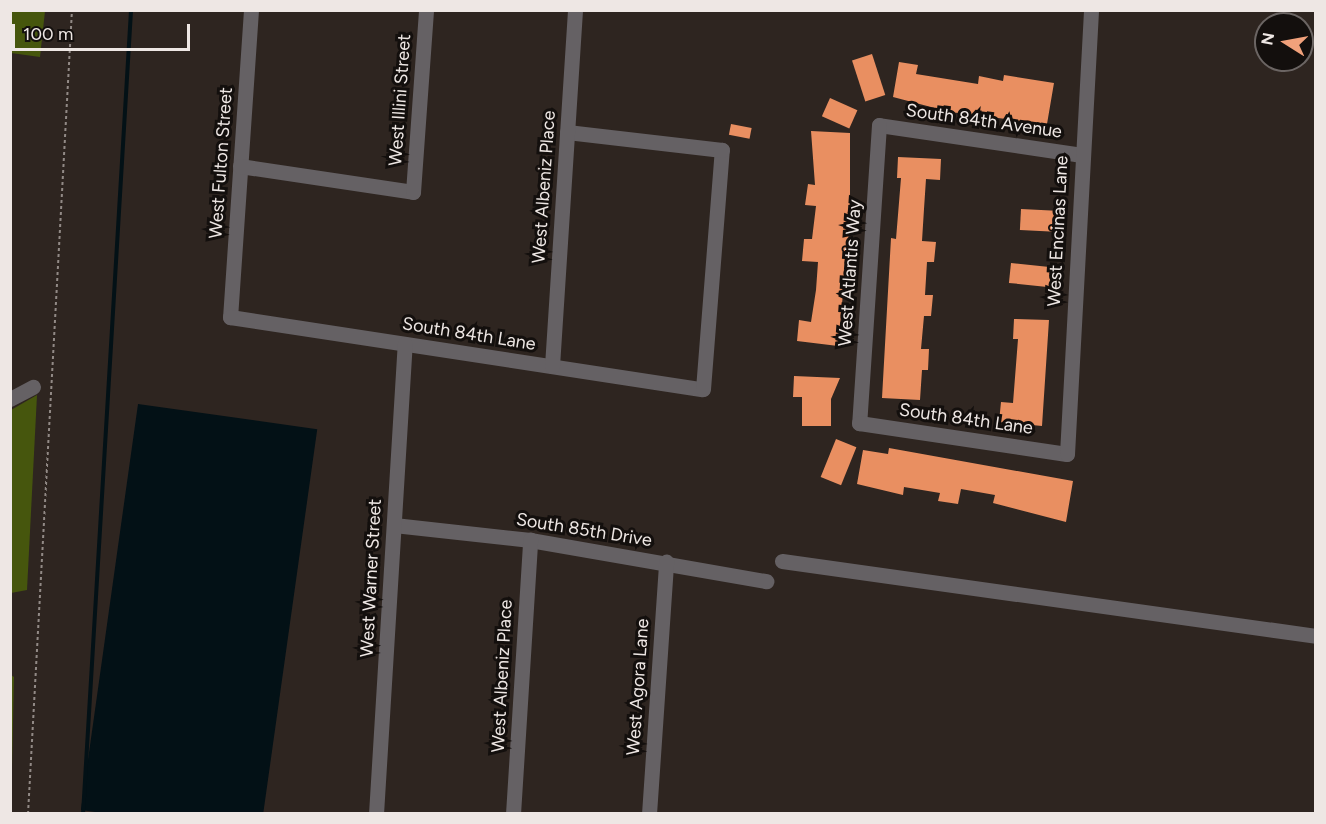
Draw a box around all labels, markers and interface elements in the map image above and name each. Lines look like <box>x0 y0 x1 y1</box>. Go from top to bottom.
scale bar <box>15 12 194 50</box>
north arrow <box>1254 12 1314 72</box>
text: 100 m <box>23 23 73 45</box>
text: N <box>1257 31 1278 47</box>
street label: West Illini Street <box>385 33 415 167</box>
street label: West Fulton Street <box>205 87 237 239</box>
street label: South 84th Avenue <box>905 99 1063 143</box>
street label: West Albeniz Place <box>528 110 560 264</box>
street label: West Encinas Lane <box>1043 155 1073 307</box>
street label: West Atlantis Way <box>834 199 866 347</box>
street label: South 84th Lane <box>401 313 537 355</box>
street label: South 84th Lane <box>898 399 1034 439</box>
street label: West Warner Street <box>356 498 386 658</box>
street label: South 85th Drive <box>515 509 653 551</box>
street label: West Albeniz Place <box>487 599 517 753</box>
street label: West Agora Lane <box>622 618 654 756</box>

